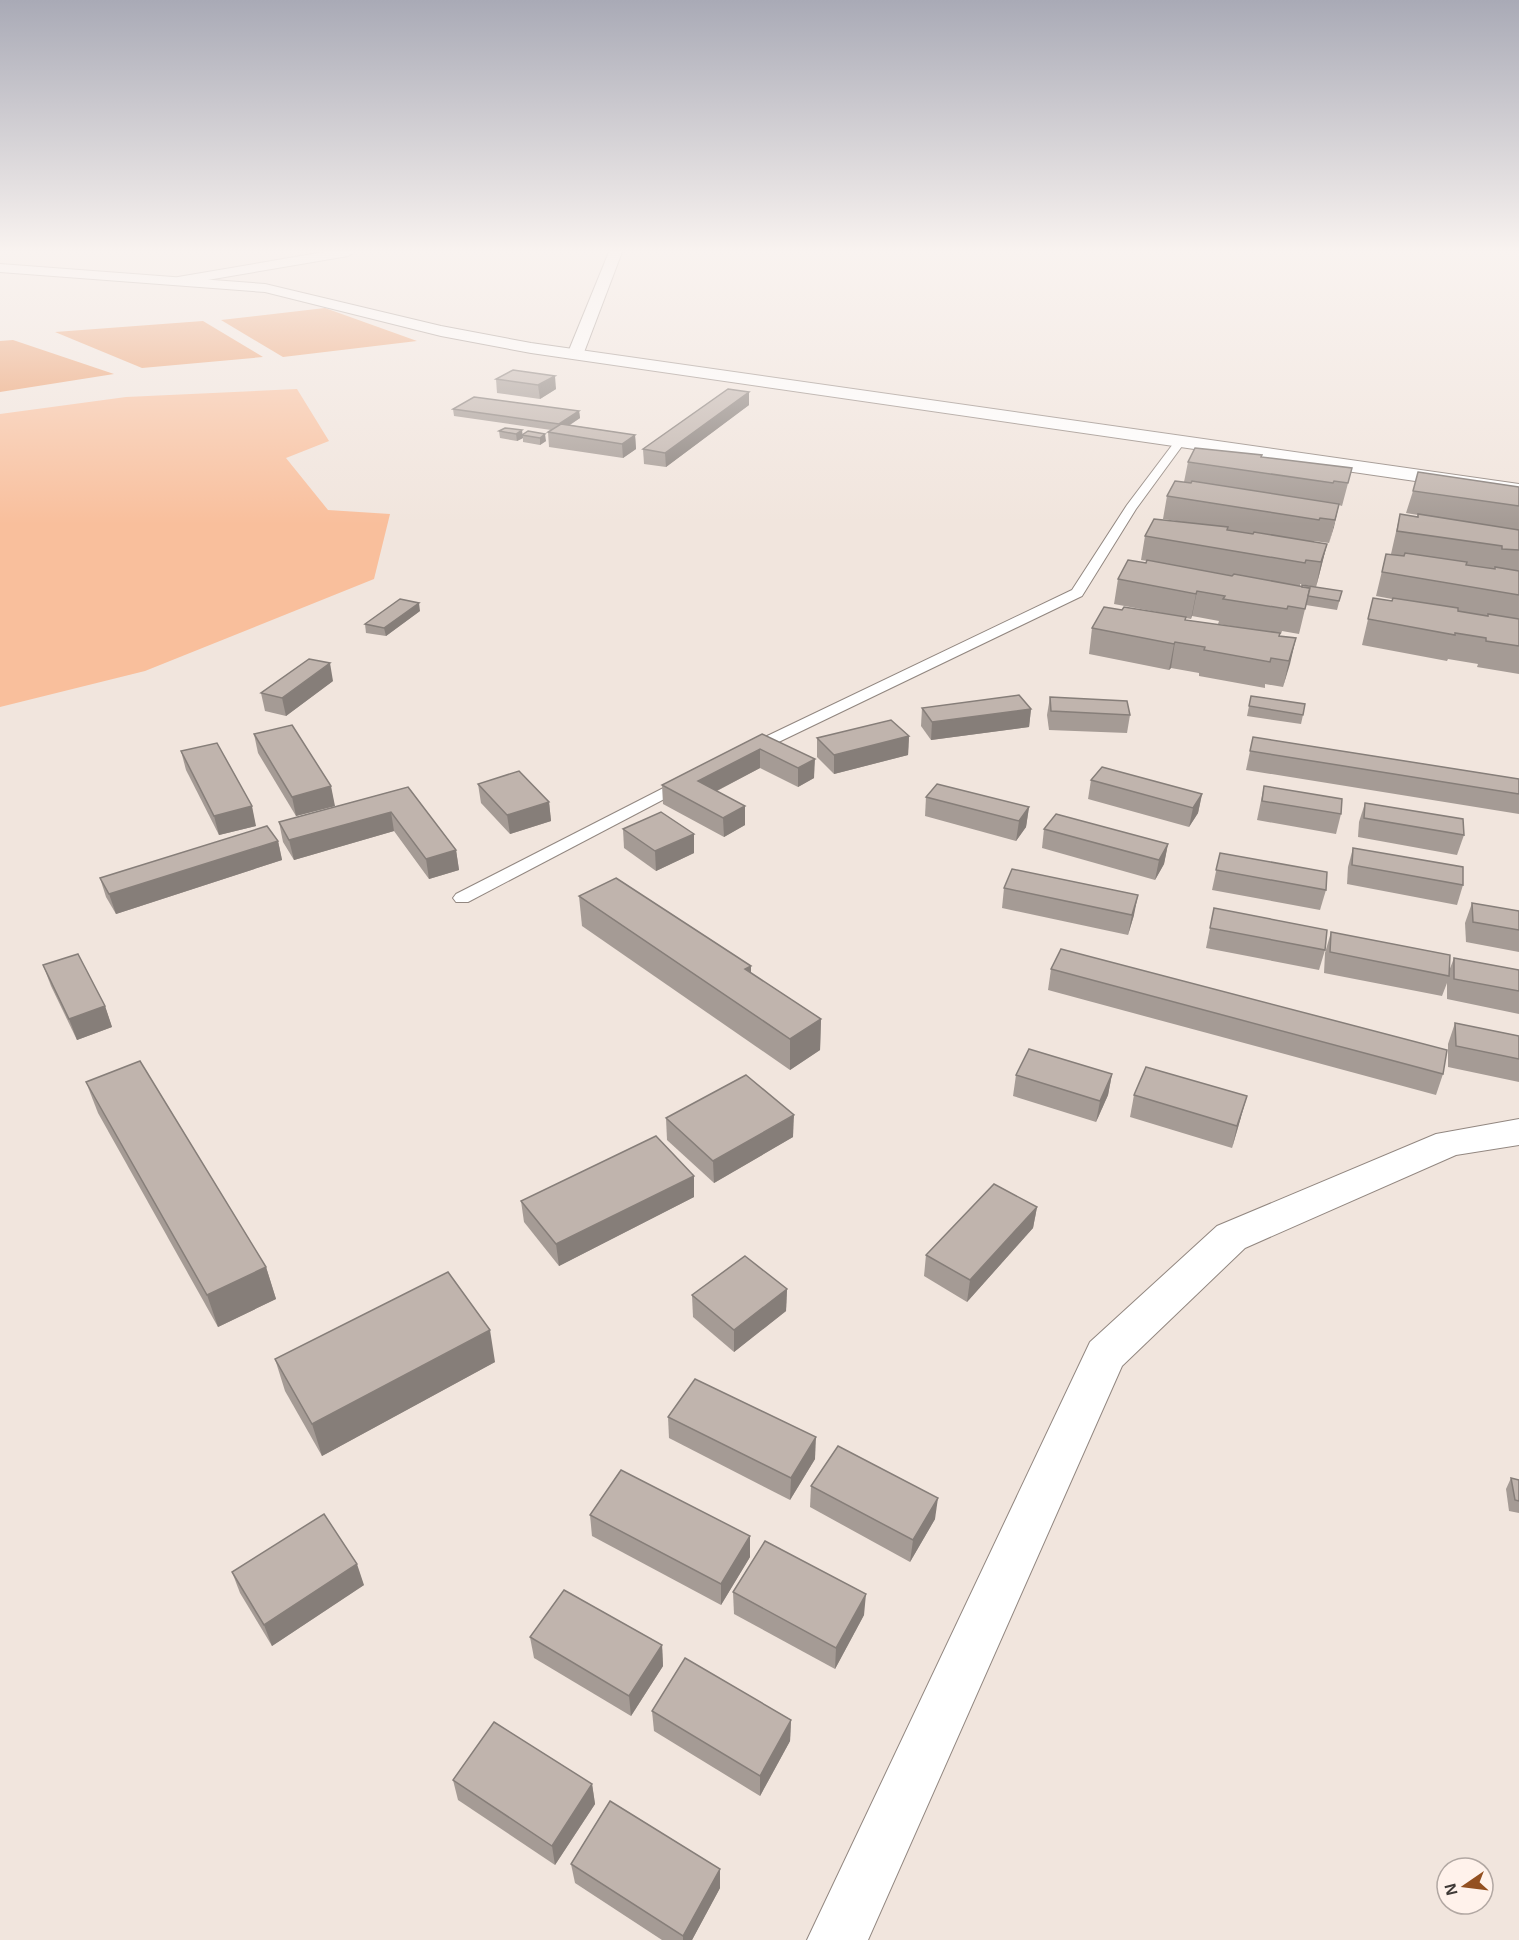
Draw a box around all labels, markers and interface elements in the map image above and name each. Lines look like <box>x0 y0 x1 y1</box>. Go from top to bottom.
north arrow <box>1435 1856 1495 1916</box>
text: N <box>1441 1882 1461 1897</box>

